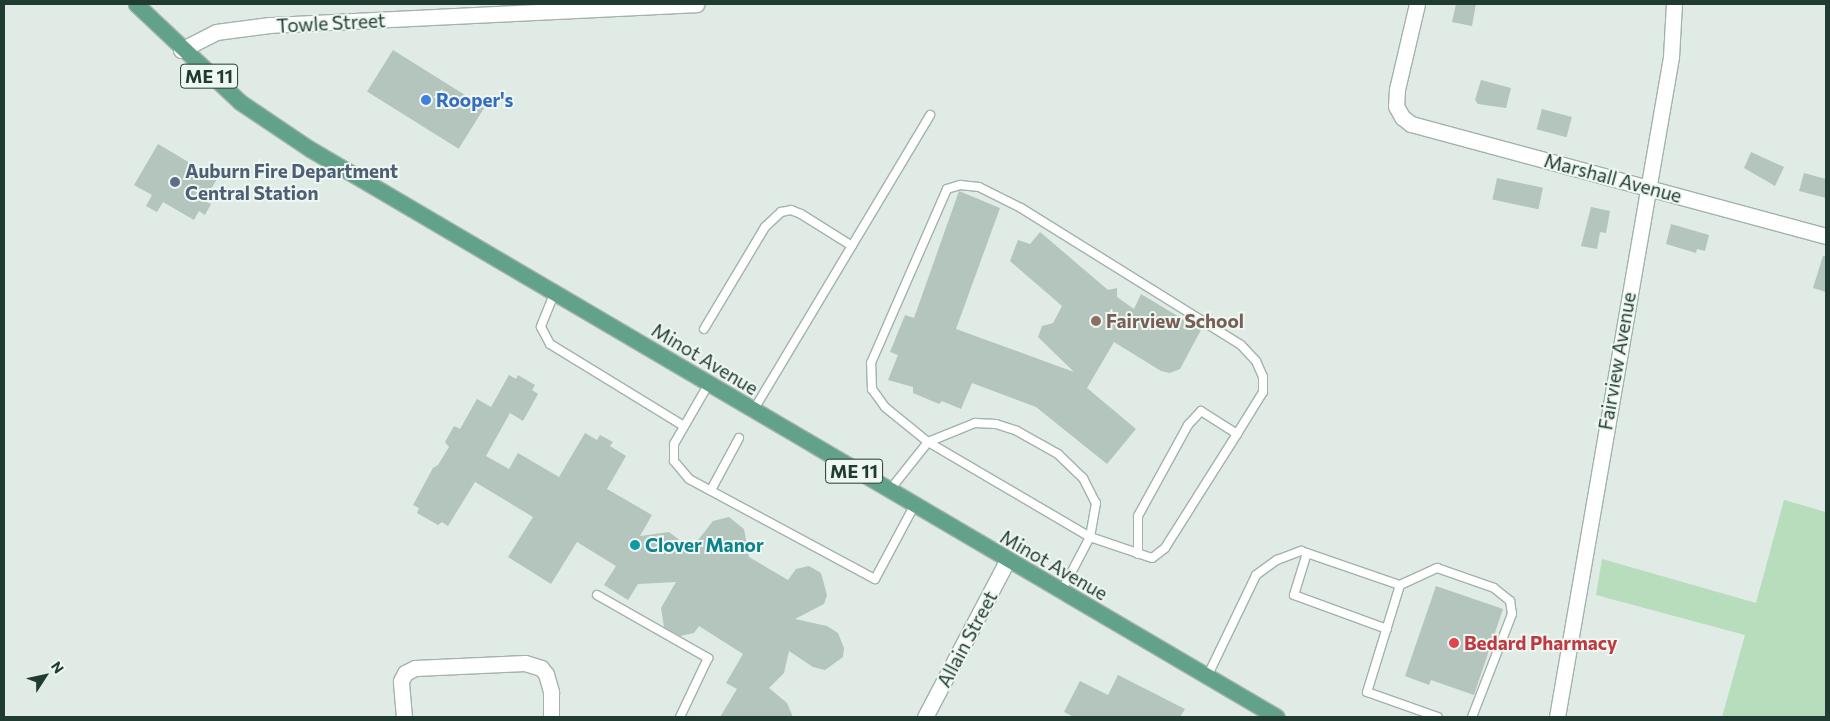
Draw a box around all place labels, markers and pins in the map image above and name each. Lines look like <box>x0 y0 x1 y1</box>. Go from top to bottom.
place label: Rooper's <box>436 89 513 111</box>
marker: Rooper's <box>420 94 432 106</box>
place label: Auburn Fire Department Central Station <box>185 160 398 204</box>
marker: Auburn Fire Department Central Station <box>169 176 181 188</box>
place label: Fairview School <box>1106 310 1244 332</box>
marker: Fairview School <box>1090 315 1102 327</box>
place label: Clover Manor <box>645 534 764 556</box>
marker: Clover Manor <box>629 539 641 551</box>
place label: Bedard Pharmacy <box>1464 632 1617 654</box>
marker: Bedard Pharmacy <box>1448 637 1460 649</box>

